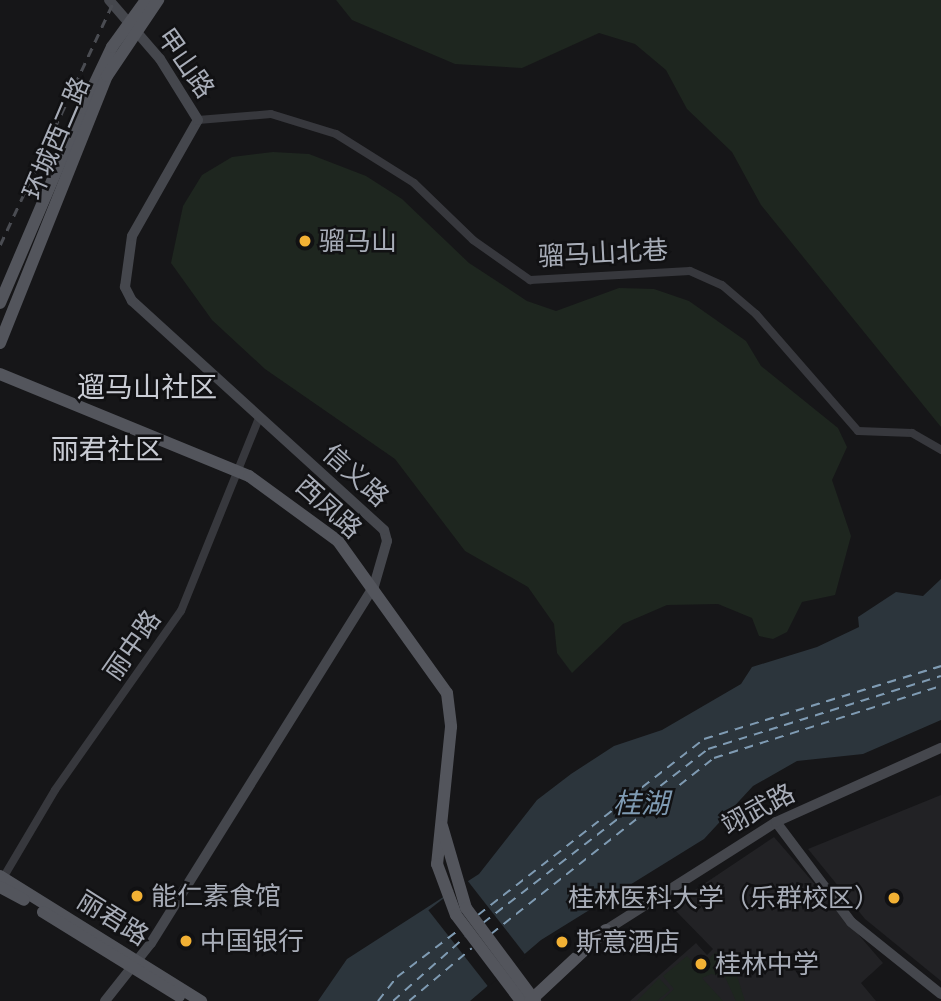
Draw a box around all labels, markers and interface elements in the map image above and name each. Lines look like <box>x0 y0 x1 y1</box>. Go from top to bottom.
street label: 甲山路 <box>151 22 221 104</box>
street label: 环城西二路 <box>16 72 96 204</box>
place label: 骝马山 <box>319 225 397 257</box>
marker: 骝马山 <box>297 233 313 249</box>
street label: 骝马山北巷 <box>537 234 669 272</box>
district label: 遛马山社区 <box>77 370 217 404</box>
district label: 丽君社区 <box>51 432 163 466</box>
street label: 信义路 <box>317 437 395 513</box>
street label: 西凤路 <box>290 469 368 545</box>
street label: 丽中路 <box>97 604 167 686</box>
street label: 翊武路 <box>716 777 800 841</box>
water label: 桂湖 <box>613 786 669 820</box>
place label: 能仁素食馆 <box>151 880 281 912</box>
place label: 桂林医科大学（乐群校区） <box>568 882 880 914</box>
street label: 丽君路 <box>72 884 154 952</box>
marker: 能仁素食馆 <box>129 888 145 904</box>
marker: 桂林医科大学（乐群校区） <box>886 890 902 906</box>
place label: 中国银行 <box>200 925 304 957</box>
place label: 斯意酒店 <box>576 926 680 958</box>
marker: 中国银行 <box>178 933 194 949</box>
marker: 斯意酒店 <box>554 934 570 950</box>
place label: 桂林中学 <box>715 948 819 980</box>
marker: 桂林中学 <box>693 956 709 972</box>

